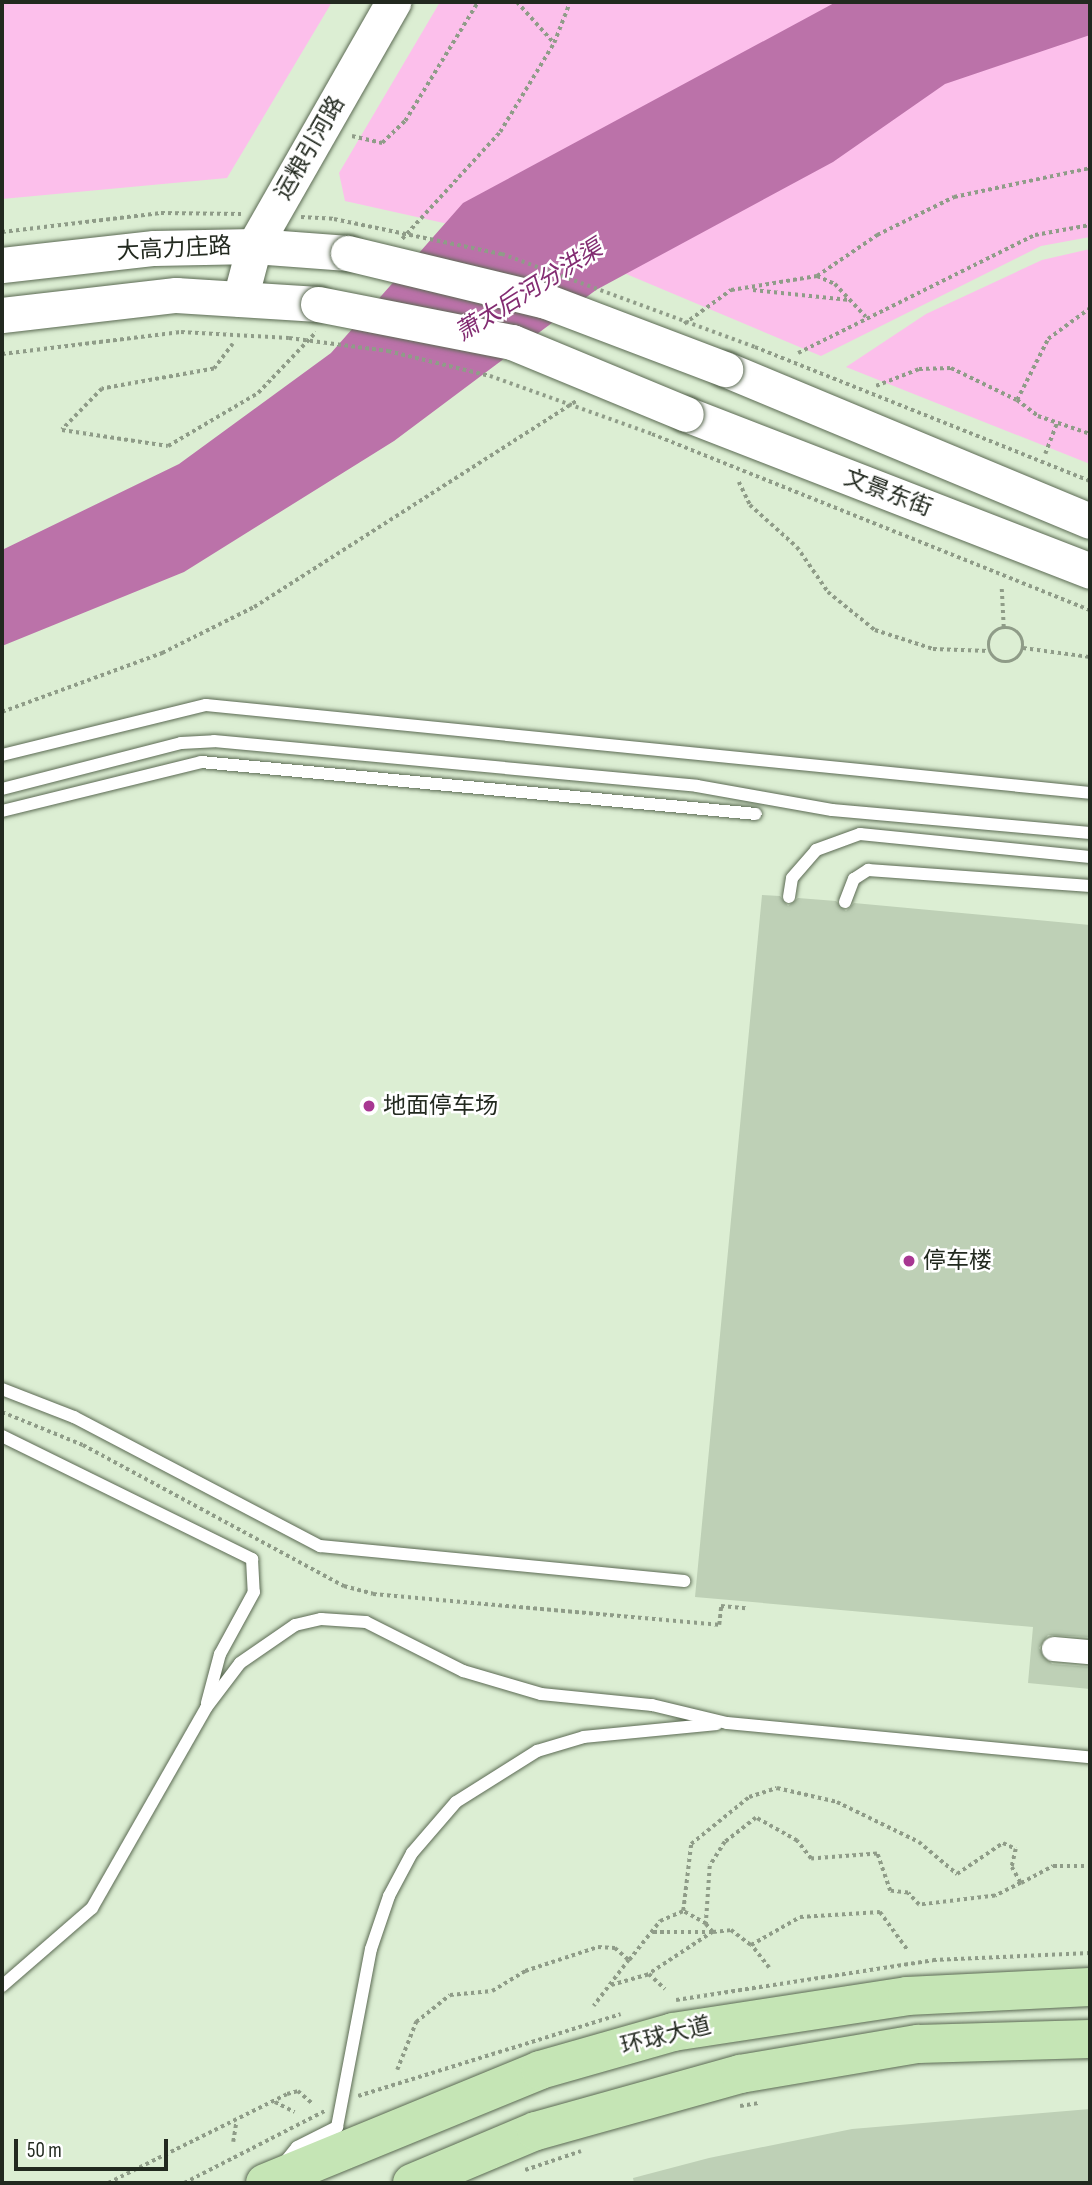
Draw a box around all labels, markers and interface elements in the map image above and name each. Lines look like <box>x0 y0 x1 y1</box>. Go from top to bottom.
street label: 运粮引河路 <box>269 91 351 205</box>
street label: 大高力庄路 <box>116 232 232 266</box>
water label: 萧太后河分洪渠 <box>450 234 608 348</box>
street label: 文景东街 <box>840 464 936 522</box>
place label: 地面停车场 <box>383 1092 498 1120</box>
marker: 地面停车场 <box>361 1098 377 1114</box>
place label: 停车楼 <box>923 1247 992 1275</box>
marker: 停车楼 <box>901 1253 917 1269</box>
street label: 环球大道 <box>618 2011 714 2061</box>
scale bar <box>18 2126 172 2170</box>
text: 50 m <box>27 2138 62 2163</box>

